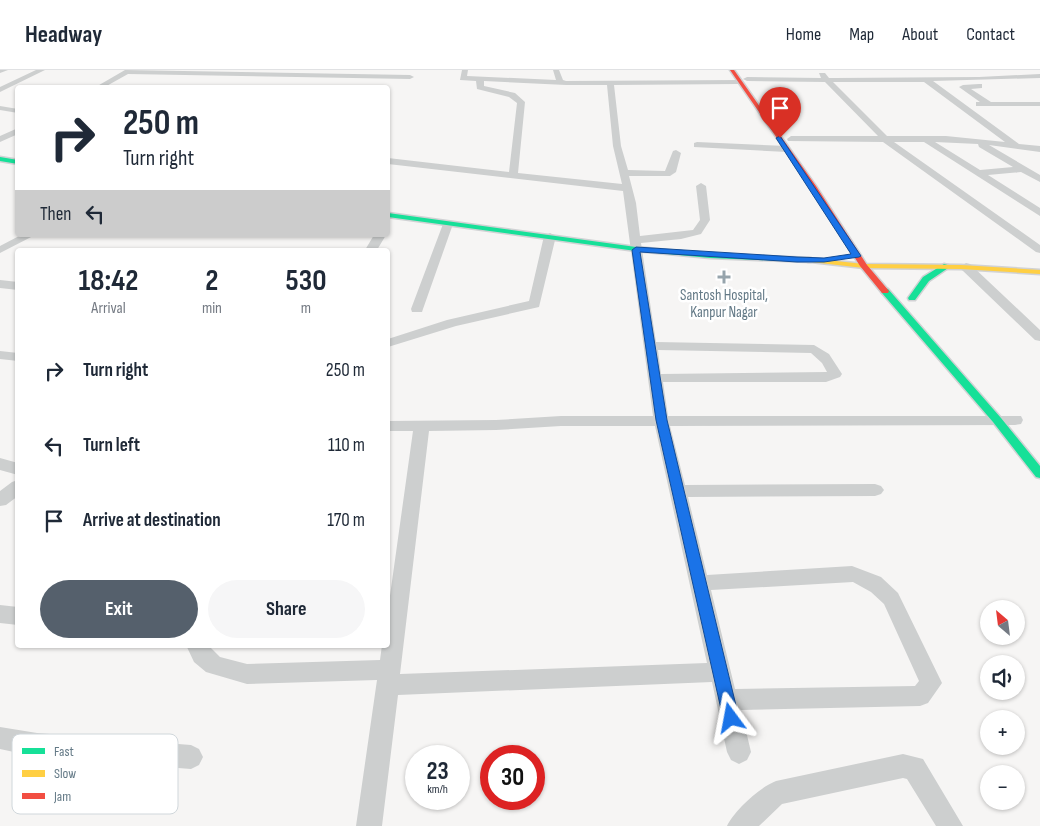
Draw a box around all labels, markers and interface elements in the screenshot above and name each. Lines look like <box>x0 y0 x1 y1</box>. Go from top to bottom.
text: Headway <box>25 20 102 49</box>
text: Home <box>786 24 821 45</box>
text: Map <box>849 24 874 45</box>
text: About <box>902 24 938 45</box>
text: Contact <box>966 24 1015 45</box>
pin <box>759 87 801 138</box>
icon: arrive <box>766 94 794 122</box>
text: 250 m <box>123 102 199 145</box>
icon: right <box>40 105 105 170</box>
text: Turn right <box>123 145 194 172</box>
icon: left <box>81 200 109 228</box>
text: Then <box>40 203 71 226</box>
text: 18:42 <box>79 263 138 299</box>
text: 2 <box>205 263 219 299</box>
text: 530 <box>286 263 326 299</box>
marker: Santosh Hospital, Kanpur Nagar <box>717 270 731 284</box>
place label: Santosh Hospital, Kanpur Nagar <box>680 286 768 322</box>
text: Arrival <box>91 299 126 318</box>
text: min <box>202 299 222 318</box>
text: m <box>301 299 311 318</box>
icon: right <box>40 357 68 385</box>
text: Turn right <box>83 359 148 382</box>
text: 250 m <box>326 359 365 382</box>
icon: left <box>40 432 68 460</box>
text: Turn left <box>83 434 140 457</box>
text: 110 m <box>328 434 365 457</box>
icon: arrive <box>40 507 68 535</box>
text: Arrive at destination <box>83 509 221 532</box>
text: 170 m <box>327 509 365 532</box>
button: Exit <box>40 580 198 638</box>
button: Share <box>208 580 365 638</box>
north arrow <box>980 600 1025 645</box>
map controls <box>980 600 1025 810</box>
button: sound <box>980 655 1025 700</box>
position arrow <box>704 691 756 743</box>
button: + <box>980 710 1025 755</box>
legend <box>12 734 178 814</box>
text: Fast <box>54 743 74 760</box>
speed limit sign: 30 <box>480 745 545 810</box>
text: 23 <box>426 756 449 787</box>
text: Slow <box>54 765 76 782</box>
button: − <box>980 765 1025 810</box>
text: km/h <box>427 782 448 797</box>
text: Jam <box>53 788 71 805</box>

